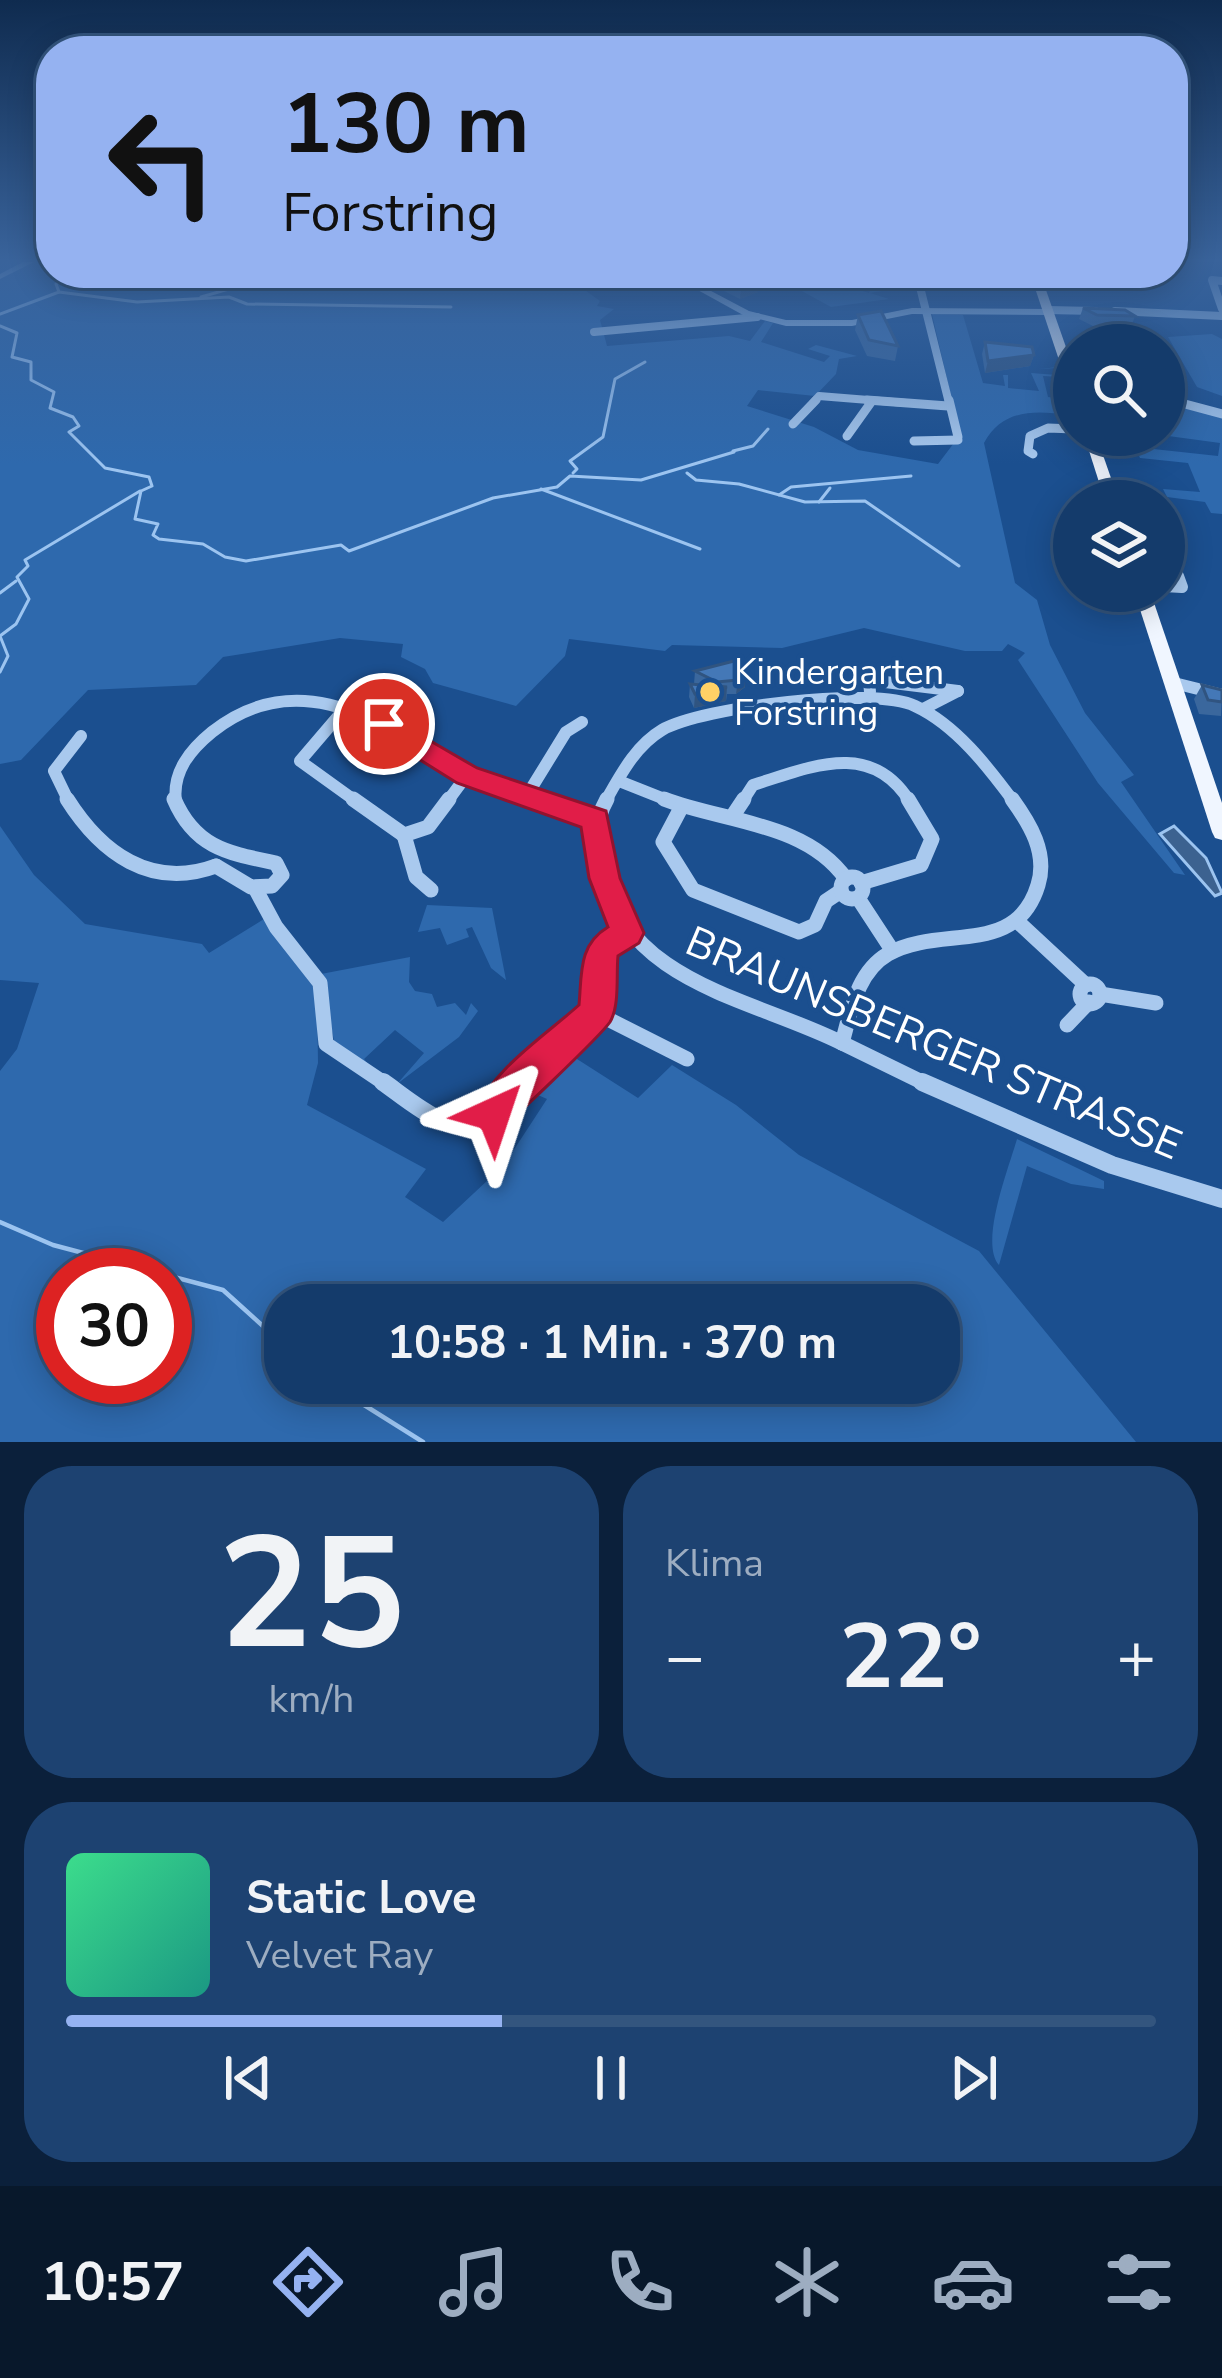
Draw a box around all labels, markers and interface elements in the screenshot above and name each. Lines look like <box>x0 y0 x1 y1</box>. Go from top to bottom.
text: 130 m <box>282 67 530 182</box>
icon: left <box>84 84 240 240</box>
text: Forstring <box>282 176 498 250</box>
map controls <box>1053 324 1185 612</box>
button: search <box>1053 324 1185 456</box>
button: layers <box>1053 480 1185 612</box>
place label: Kindergarten Forstring <box>734 648 944 738</box>
pin <box>333 673 435 775</box>
marker: Kindergarten Forstring <box>697 679 723 705</box>
icon: arrive <box>351 691 417 757</box>
street label: BRAUNSBERGER STRASSE <box>677 913 1190 1174</box>
position arrow <box>431 1051 557 1177</box>
speed limit sign: 30 <box>36 1248 192 1404</box>
text: 10:58 · 1 Min. · 370 m <box>387 1313 837 1374</box>
text: 25 <box>218 1488 405 1701</box>
text: Klima <box>665 1537 764 1590</box>
text: 22° <box>839 1596 982 1719</box>
text: − <box>665 1612 705 1702</box>
text: + <box>1116 1612 1156 1702</box>
text: km/h <box>269 1673 354 1726</box>
text: Static Love <box>246 1868 476 1929</box>
text: Velvet Ray <box>246 1929 433 1982</box>
icon: previous <box>215 2045 281 2111</box>
icon: pause <box>578 2045 644 2111</box>
icon: next <box>941 2045 1007 2111</box>
icon: directions <box>266 2240 350 2324</box>
icon: music <box>432 2240 516 2324</box>
icon: phone <box>598 2240 682 2324</box>
icon: climate <box>765 2240 849 2324</box>
icon: car <box>931 2240 1015 2324</box>
icon: filters <box>1097 2240 1181 2324</box>
text: 10:57 <box>41 2245 184 2319</box>

